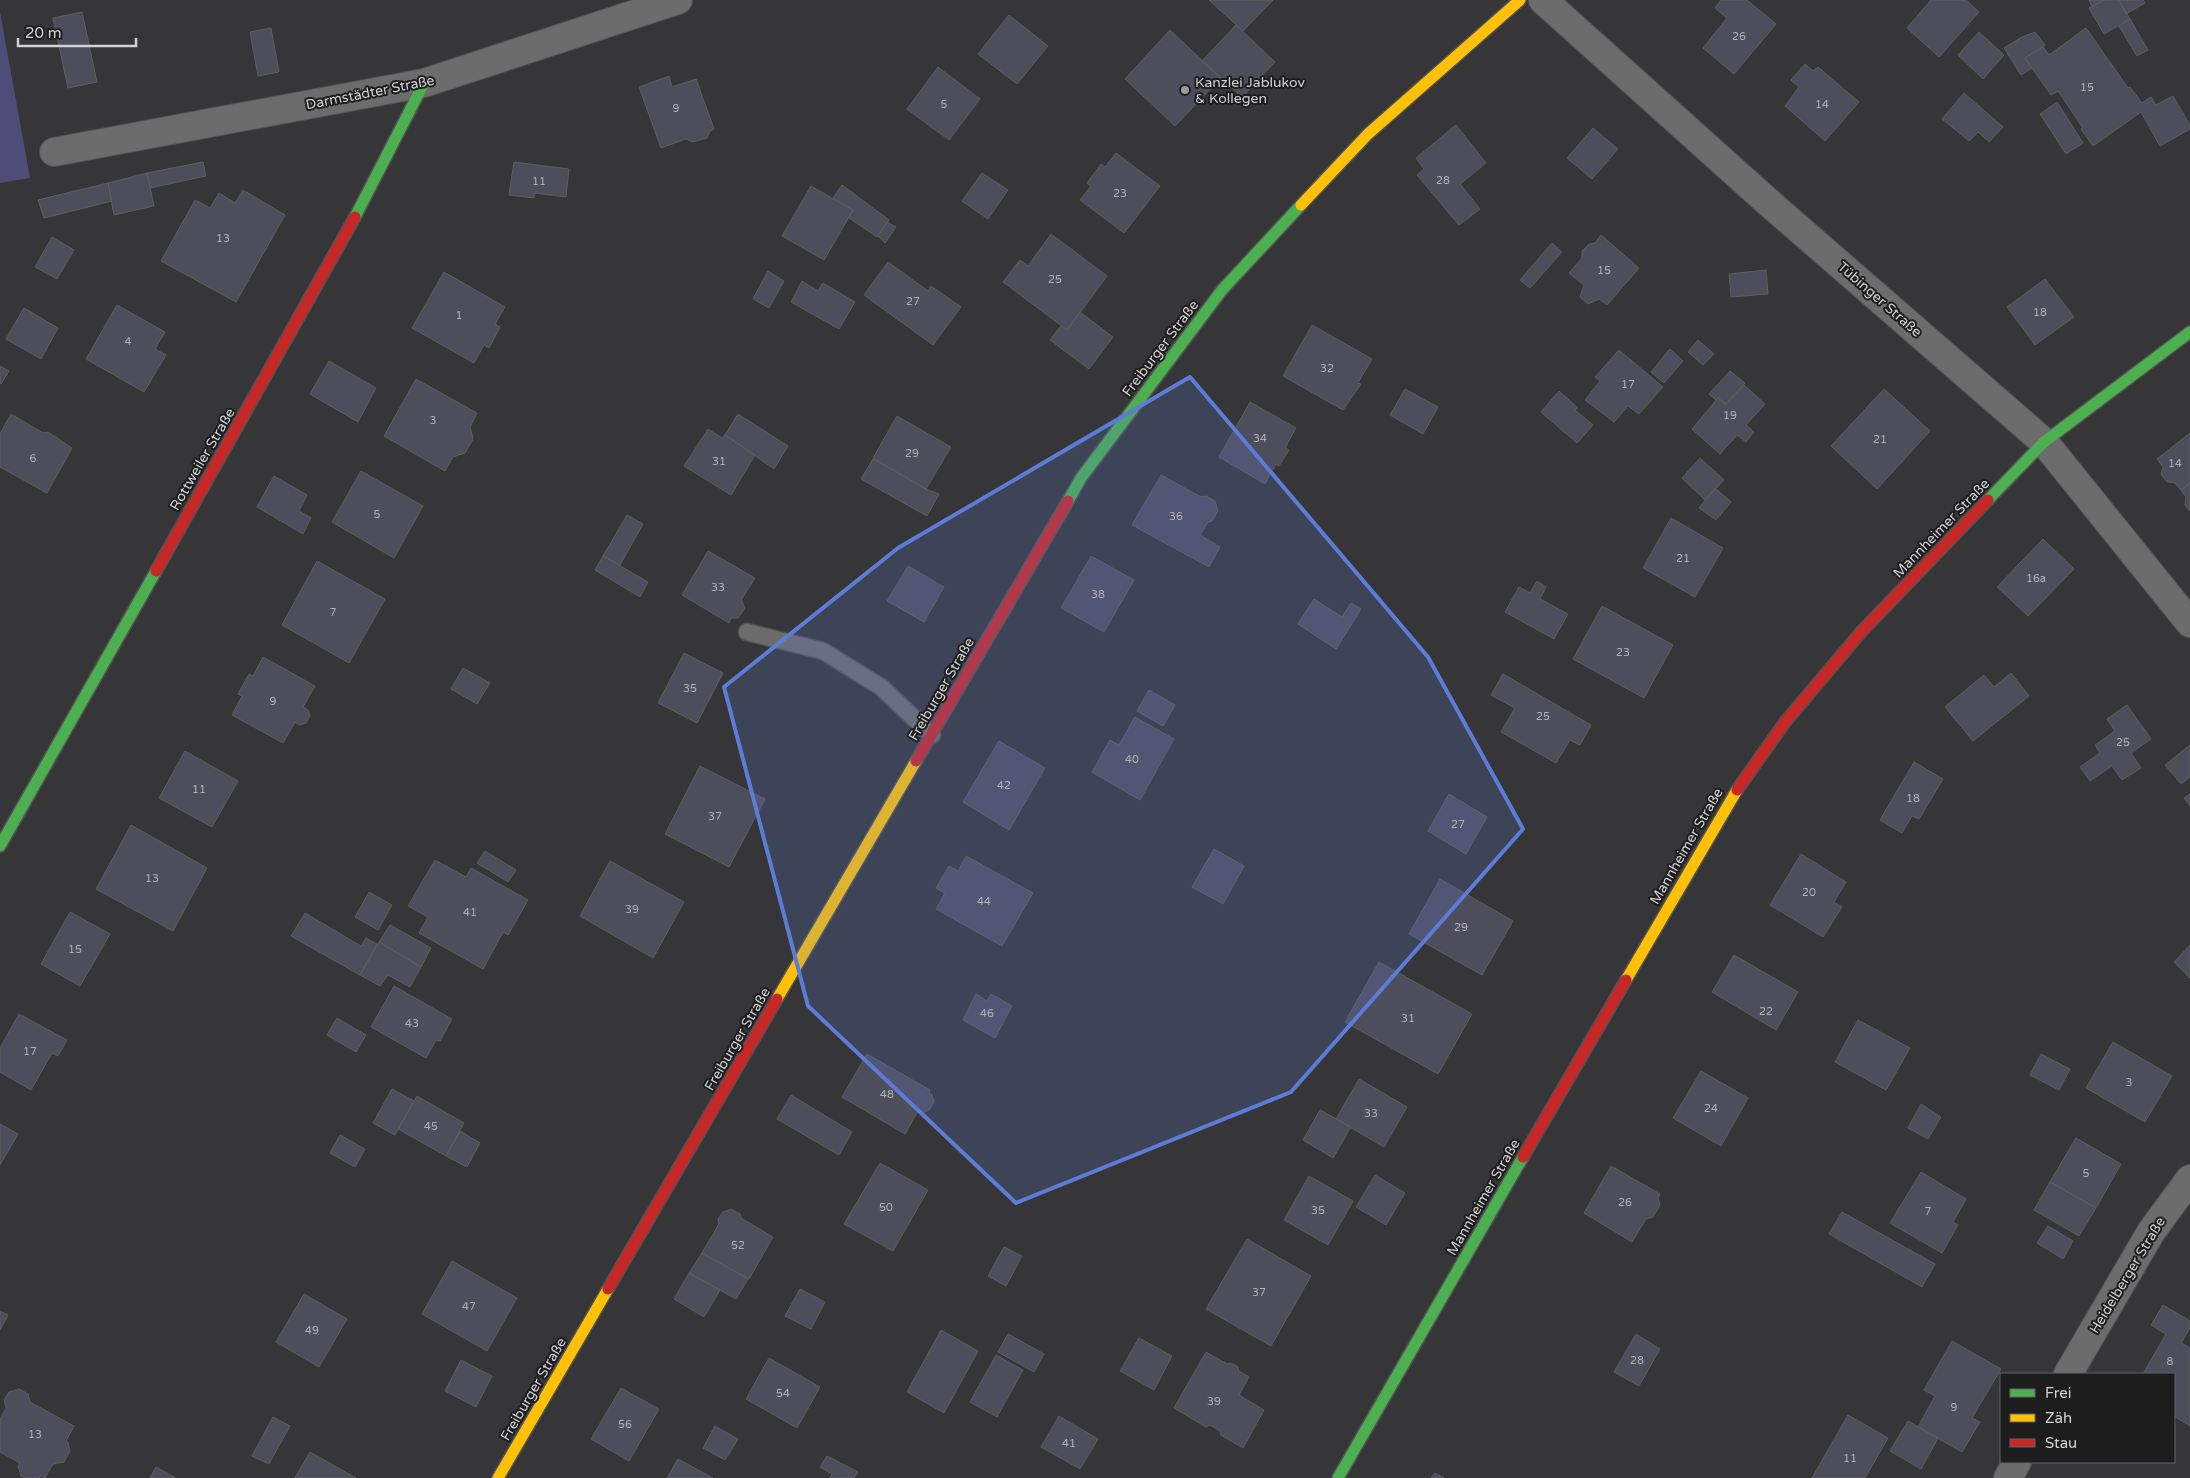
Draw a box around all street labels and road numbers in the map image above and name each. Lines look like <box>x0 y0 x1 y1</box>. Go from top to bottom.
street label: Darmstädter Straße <box>304 72 436 113</box>
street label: Tübinger Straße <box>1834 258 1925 341</box>
street label: Freiburger Straße <box>1119 297 1202 400</box>
street label: Rottweiler Straße <box>166 405 239 513</box>
street label: Mannheimer Straße <box>1890 475 1993 582</box>
street label: Freiburger Straße <box>905 635 978 744</box>
street label: Mannheimer Straße <box>1646 785 1727 907</box>
street label: Freiburger Straße <box>701 985 774 1094</box>
street label: Mannheimer Straße <box>1443 1136 1524 1258</box>
street label: Heidelberger Straße <box>2086 1214 2169 1337</box>
street label: Freiburger Straße <box>497 1335 570 1444</box>

